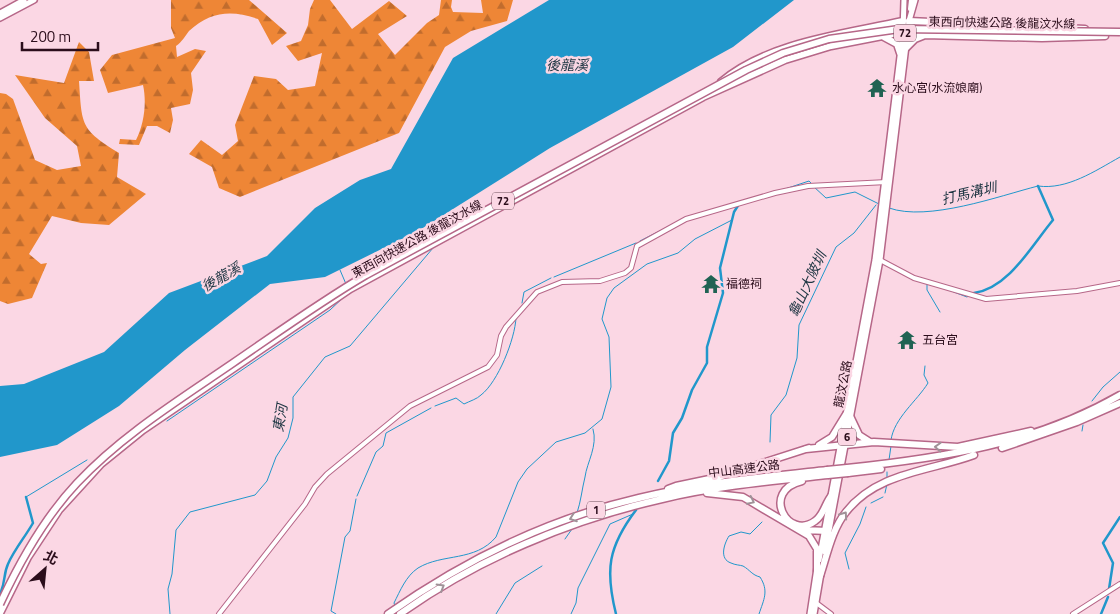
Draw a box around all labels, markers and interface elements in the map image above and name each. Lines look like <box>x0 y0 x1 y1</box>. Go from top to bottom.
street label: 東西向快速公路 後龍汶水線 <box>929 12 1075 33</box>
scale bar <box>22 20 99 52</box>
road number: 72 <box>894 24 916 42</box>
text: 200 m <box>30 25 71 48</box>
water label: 後龍溪 <box>546 54 590 75</box>
temple icon: 水心宮(水流娘廟) <box>866 77 888 99</box>
place label: 水心宮(水流娘廟) <box>892 78 982 97</box>
water label: 打馬溝圳 <box>939 176 1000 209</box>
road number: 72 <box>492 192 514 210</box>
street label: 東西向快速公路 後龍汶水線 <box>348 195 485 282</box>
water label: 龜山大陂圳 <box>782 246 832 320</box>
water label: 後龍溪 <box>197 256 246 296</box>
temple icon: 福德祠 <box>700 273 722 295</box>
place label: 福德祠 <box>726 274 762 293</box>
temple icon: 五台宮 <box>896 329 918 351</box>
place label: 五台宮 <box>922 330 958 349</box>
street label: 龍汶公路 <box>829 359 856 409</box>
water label: 東河 <box>267 399 293 433</box>
road number: 6 <box>838 428 856 446</box>
one-way arrow <box>934 441 942 452</box>
street label: 中山高速公路 <box>707 455 781 482</box>
one-way arrow <box>746 495 755 505</box>
road number: 1 <box>587 502 605 518</box>
one-way arrow <box>838 511 847 521</box>
one-way arrow <box>569 512 578 522</box>
north arrow <box>20 544 70 594</box>
text: 北 <box>40 544 62 570</box>
one-way arrow <box>435 584 444 594</box>

